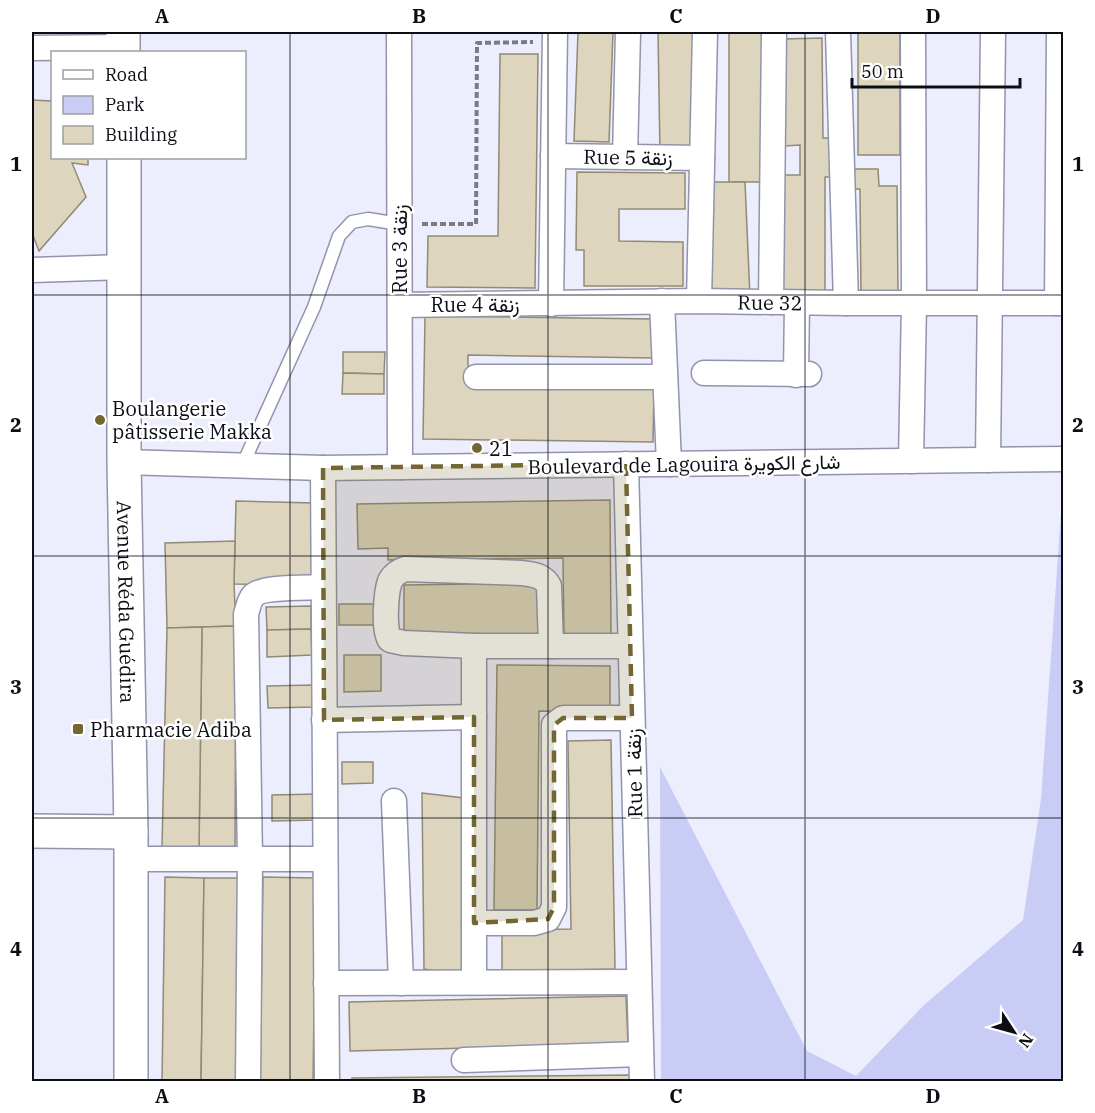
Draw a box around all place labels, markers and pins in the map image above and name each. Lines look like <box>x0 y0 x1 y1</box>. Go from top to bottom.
place label: Boulangerie pâtisserie Makka <box>112 395 272 445</box>
marker: Boulangerie pâtisserie Makka <box>93 413 107 427</box>
place label: 21 <box>489 435 513 462</box>
marker: 21 <box>470 441 484 455</box>
place label: Pharmacie Adiba <box>90 716 252 743</box>
marker: Pharmacie Adiba <box>71 722 85 736</box>

